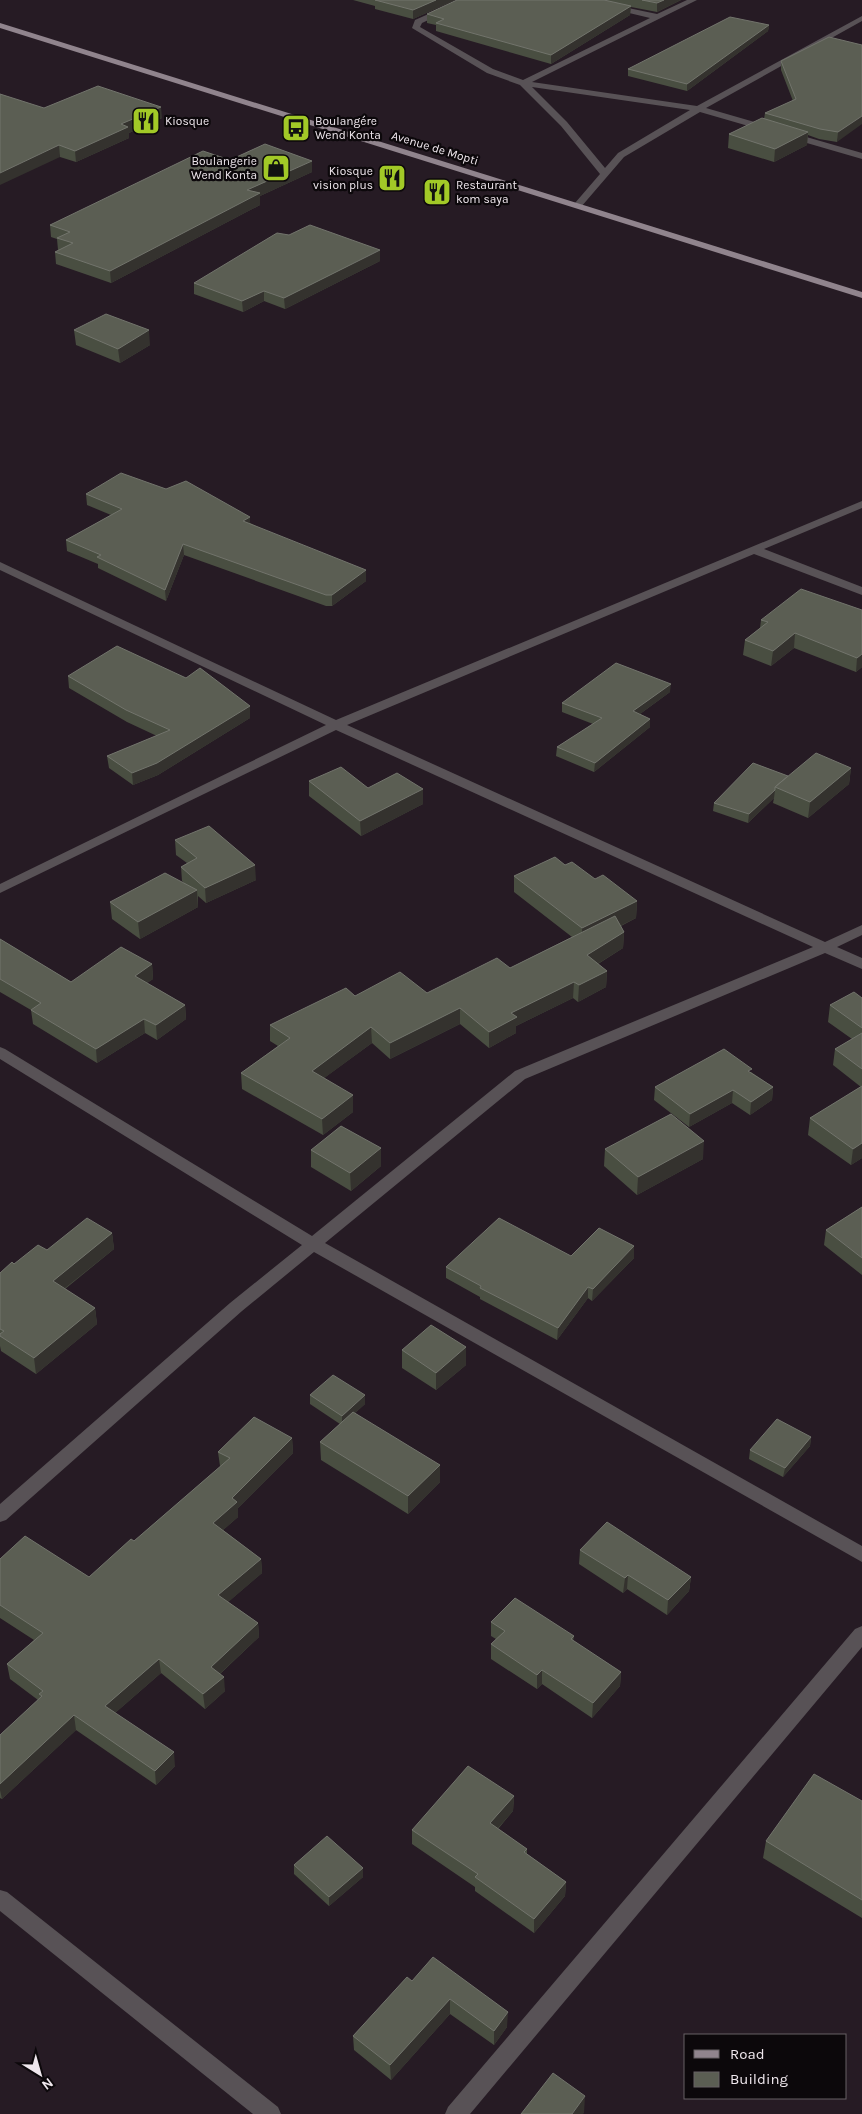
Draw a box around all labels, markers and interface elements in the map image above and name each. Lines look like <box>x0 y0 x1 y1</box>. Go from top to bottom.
restaurant icon: Kiosque <box>131 106 161 136</box>
bus stop icon: Boulangére Wend Konta <box>281 113 311 143</box>
place label: Kiosque <box>165 114 209 128</box>
place label: Boulangére Wend Konta <box>315 114 381 142</box>
street label: Avenue de Mopti <box>390 128 480 168</box>
shop icon: Boulangerie Wend Konta <box>261 153 291 183</box>
place label: Boulangerie Wend Konta <box>191 154 257 182</box>
restaurant icon: Kiosque vision plus <box>377 163 407 193</box>
place label: Kiosque vision plus <box>313 164 373 192</box>
restaurant icon: Restaurant kom saya <box>422 177 452 207</box>
place label: Restaurant kom saya <box>456 178 517 206</box>
legend <box>684 2034 847 2099</box>
text: Road <box>730 2045 765 2063</box>
north arrow <box>15 2049 65 2099</box>
text: Building <box>730 2070 788 2088</box>
text: N <box>38 2074 57 2094</box>

